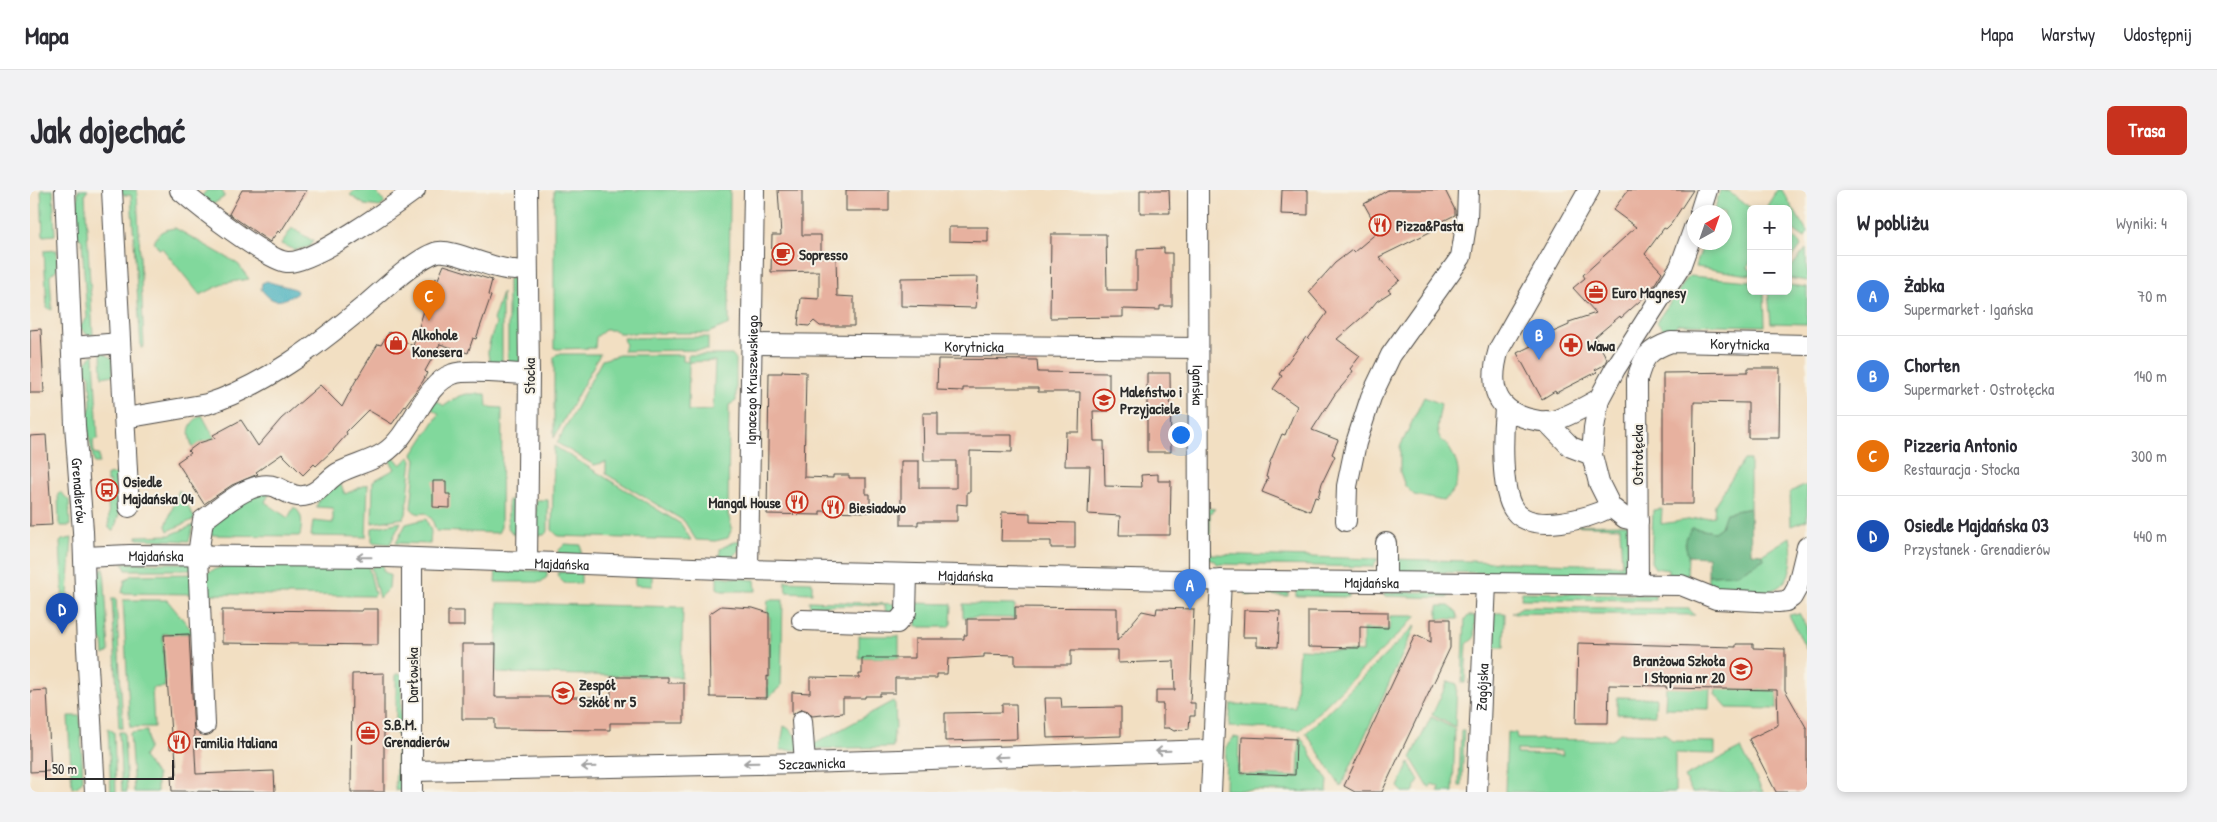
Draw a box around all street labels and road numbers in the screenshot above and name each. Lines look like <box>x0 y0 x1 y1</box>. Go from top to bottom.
street label: Ignacego Kruszewskiego <box>739 315 763 445</box>
street label: Korytnicka <box>1710 332 1770 355</box>
street label: Korytnicka <box>944 335 1004 357</box>
street label: Stocka <box>519 358 540 394</box>
street label: Igańska <box>1188 365 1209 406</box>
street label: Ostrołęcka <box>1627 425 1648 485</box>
street label: Grenadierów <box>67 457 93 524</box>
street label: Majdańska <box>128 544 184 566</box>
street label: Majdańska <box>534 552 590 575</box>
street label: Majdańska <box>938 564 993 586</box>
street label: Majdańska <box>1344 571 1399 593</box>
street label: Darłowska <box>402 647 423 703</box>
street label: Zagójska <box>1470 663 1493 711</box>
street label: Szczawnicka <box>778 751 846 774</box>

